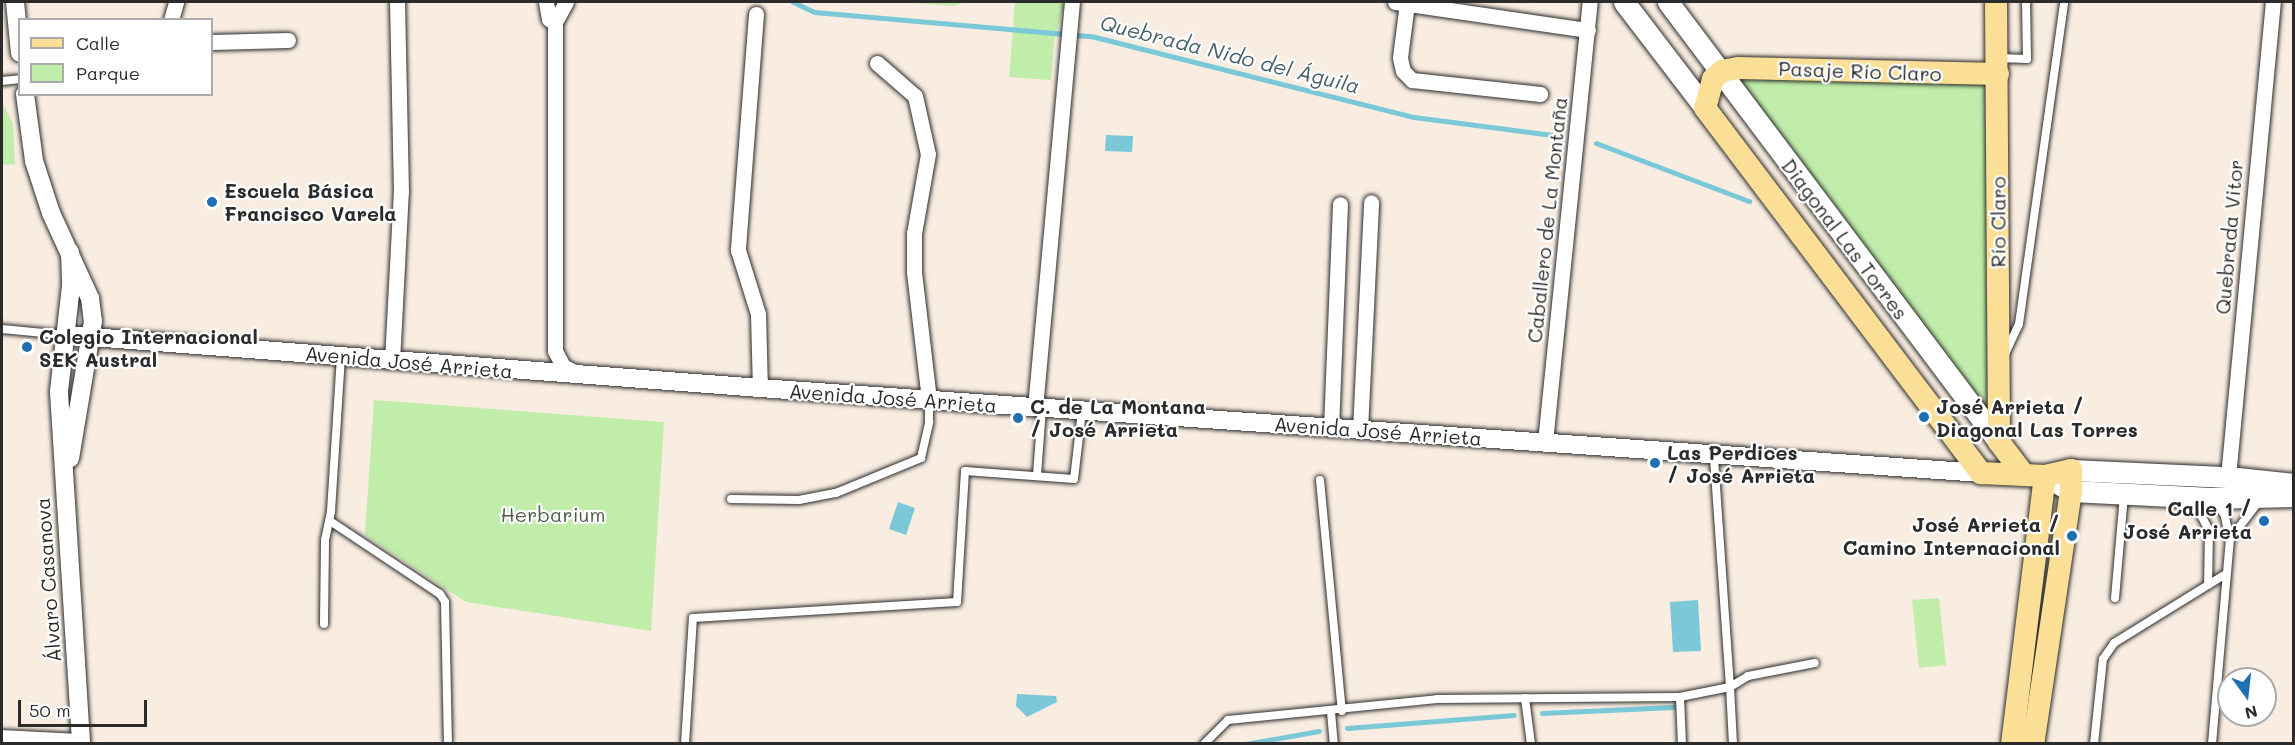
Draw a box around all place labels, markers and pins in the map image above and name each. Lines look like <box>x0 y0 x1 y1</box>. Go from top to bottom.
place label: Escuela Básica Francisco Varela <box>224 178 397 225</box>
marker: Escuela Básica Francisco Varela <box>205 195 219 209</box>
place label: Colegio Internacional SEK Austral <box>39 324 258 371</box>
marker: Colegio Internacional SEK Austral <box>20 340 34 354</box>
place label: C. de La Montana / José Arrieta <box>1030 394 1206 441</box>
place label: José Arrieta / Diagonal Las Torres <box>1936 394 2138 441</box>
marker: José Arrieta / Diagonal Las Torres <box>1917 410 1931 424</box>
marker: C. de La Montana / José Arrieta <box>1011 411 1025 425</box>
place label: Las Perdices / José Arrieta <box>1667 440 1815 487</box>
marker: Las Perdices / José Arrieta <box>1648 456 1662 470</box>
place label: Calle 1 / José Arrieta <box>2123 497 2252 544</box>
place label: José Arrieta / Camino Internacional <box>1843 512 2060 559</box>
marker: Calle 1 / José Arrieta <box>2257 514 2271 528</box>
marker: José Arrieta / Camino Internacional <box>2065 529 2079 543</box>

